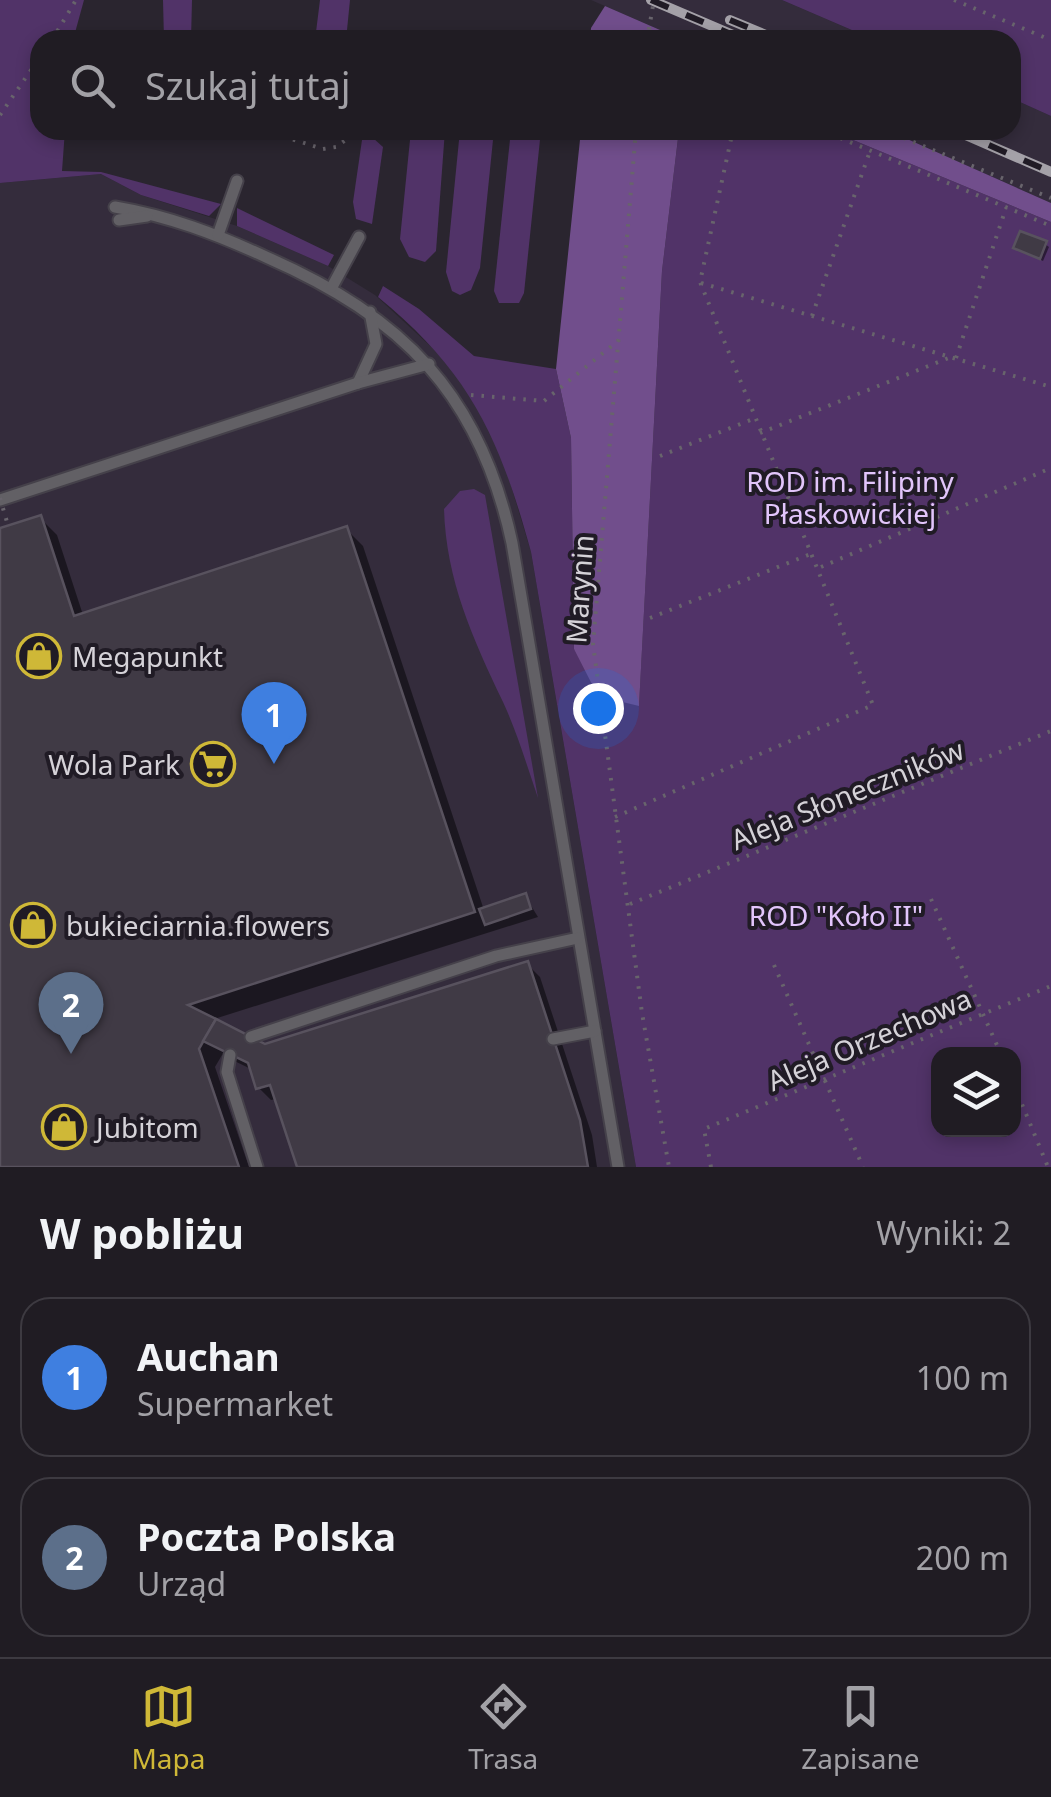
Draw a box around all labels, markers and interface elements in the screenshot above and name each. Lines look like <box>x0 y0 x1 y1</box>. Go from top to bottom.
search box <box>30 30 1021 140</box>
icon: search <box>65 58 120 113</box>
text: Szukaj tutaj <box>145 59 351 111</box>
park label: ROD im. Filipiny Płaskowickiej <box>746 462 954 532</box>
street label: Marynin <box>556 533 602 645</box>
shop icon: Megapunkt <box>16 633 62 679</box>
place label: Megapunkt <box>72 637 223 675</box>
pin: 1 <box>242 682 306 764</box>
your location <box>573 683 624 734</box>
street label: Aleja Słoneczników <box>725 730 969 858</box>
supermarket icon: Wola Park <box>190 741 236 787</box>
place label: Wola Park <box>48 745 180 783</box>
park label: ROD "Koło II" <box>749 896 923 934</box>
shop icon: bukieciarnia.flowers <box>10 902 56 948</box>
place label: bukieciarnia.flowers <box>66 906 330 944</box>
pin: 2 <box>38 972 104 1054</box>
street label: Aleja Orzechowa <box>761 979 977 1099</box>
map controls <box>931 1047 1021 1137</box>
button: layers <box>931 1047 1021 1137</box>
shop icon: Jubitom <box>41 1104 87 1150</box>
place label: Jubitom <box>93 1108 199 1146</box>
text: W pobliżu <box>40 1204 244 1261</box>
text: Wyniki: 2 <box>876 1211 1011 1254</box>
text: Auchan <box>137 1330 280 1382</box>
text: 1 <box>65 1356 84 1399</box>
text: 100 m <box>916 1356 1009 1399</box>
text: Supermarket <box>137 1382 333 1425</box>
text: Poczta Polska <box>137 1510 396 1562</box>
text: 2 <box>65 1536 84 1579</box>
text: 200 m <box>916 1536 1009 1579</box>
text: Urząd <box>137 1562 226 1605</box>
tab: Mapa <box>131 1679 205 1777</box>
tab: Trasa <box>468 1679 538 1777</box>
tab: Zapisane <box>801 1679 920 1777</box>

